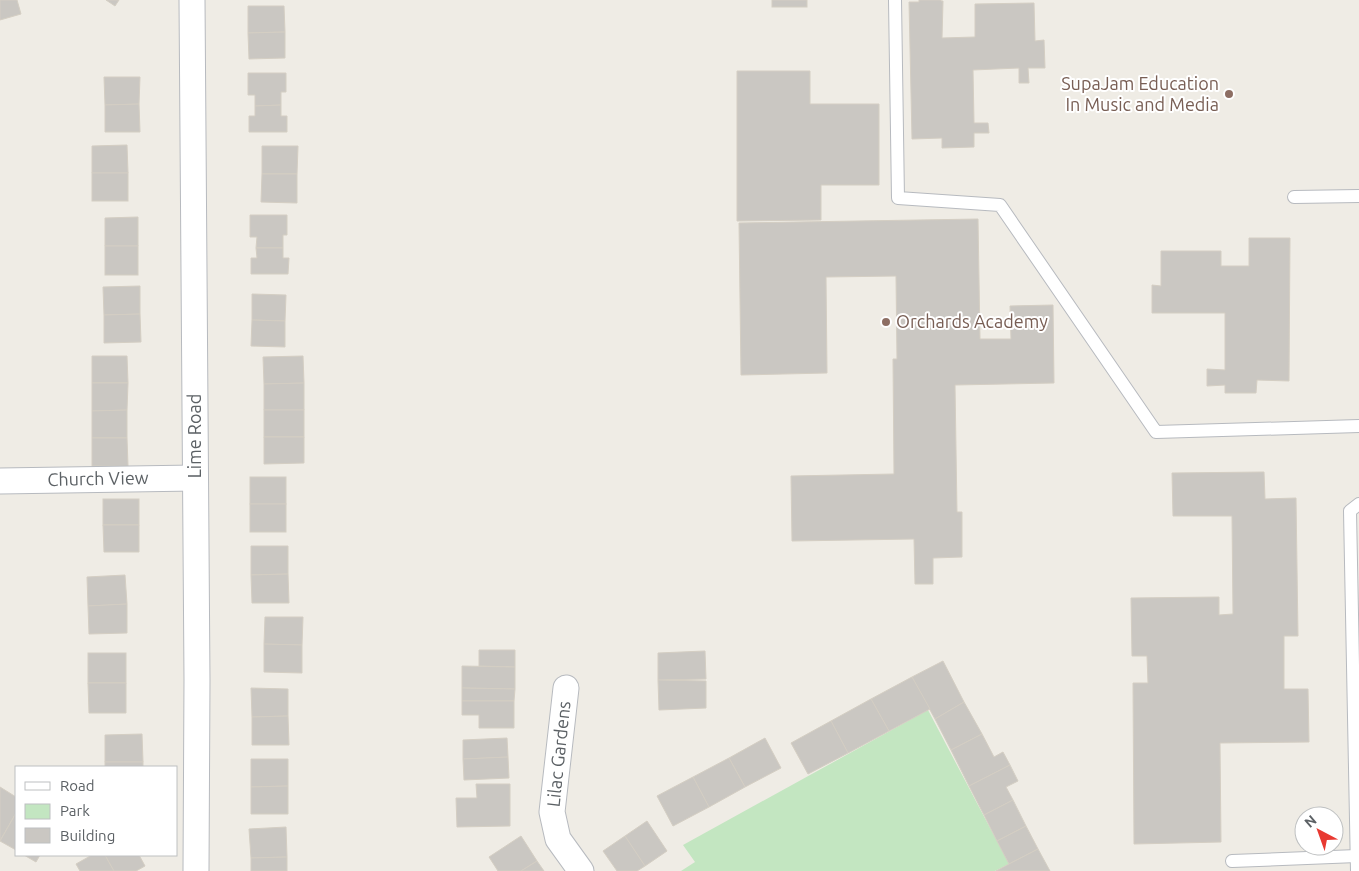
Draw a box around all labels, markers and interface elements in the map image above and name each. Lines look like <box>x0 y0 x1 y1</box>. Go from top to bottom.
place label: SupaJam Education In Music and Media <box>1061 73 1219 114</box>
marker: SupaJam Education In Music and Media <box>1223 88 1235 100</box>
place label: Orchards Academy <box>896 311 1048 331</box>
marker: Orchards Academy <box>880 316 892 328</box>
street label: Lime Road <box>184 394 204 478</box>
street label: Church View <box>47 467 149 489</box>
street label: Lilac Gardens <box>542 700 574 808</box>
legend <box>15 766 178 856</box>
text: Road <box>60 777 95 794</box>
text: Park <box>60 802 90 819</box>
north arrow <box>1294 806 1344 856</box>
text: N <box>1301 812 1320 831</box>
text: Building <box>60 827 115 844</box>

